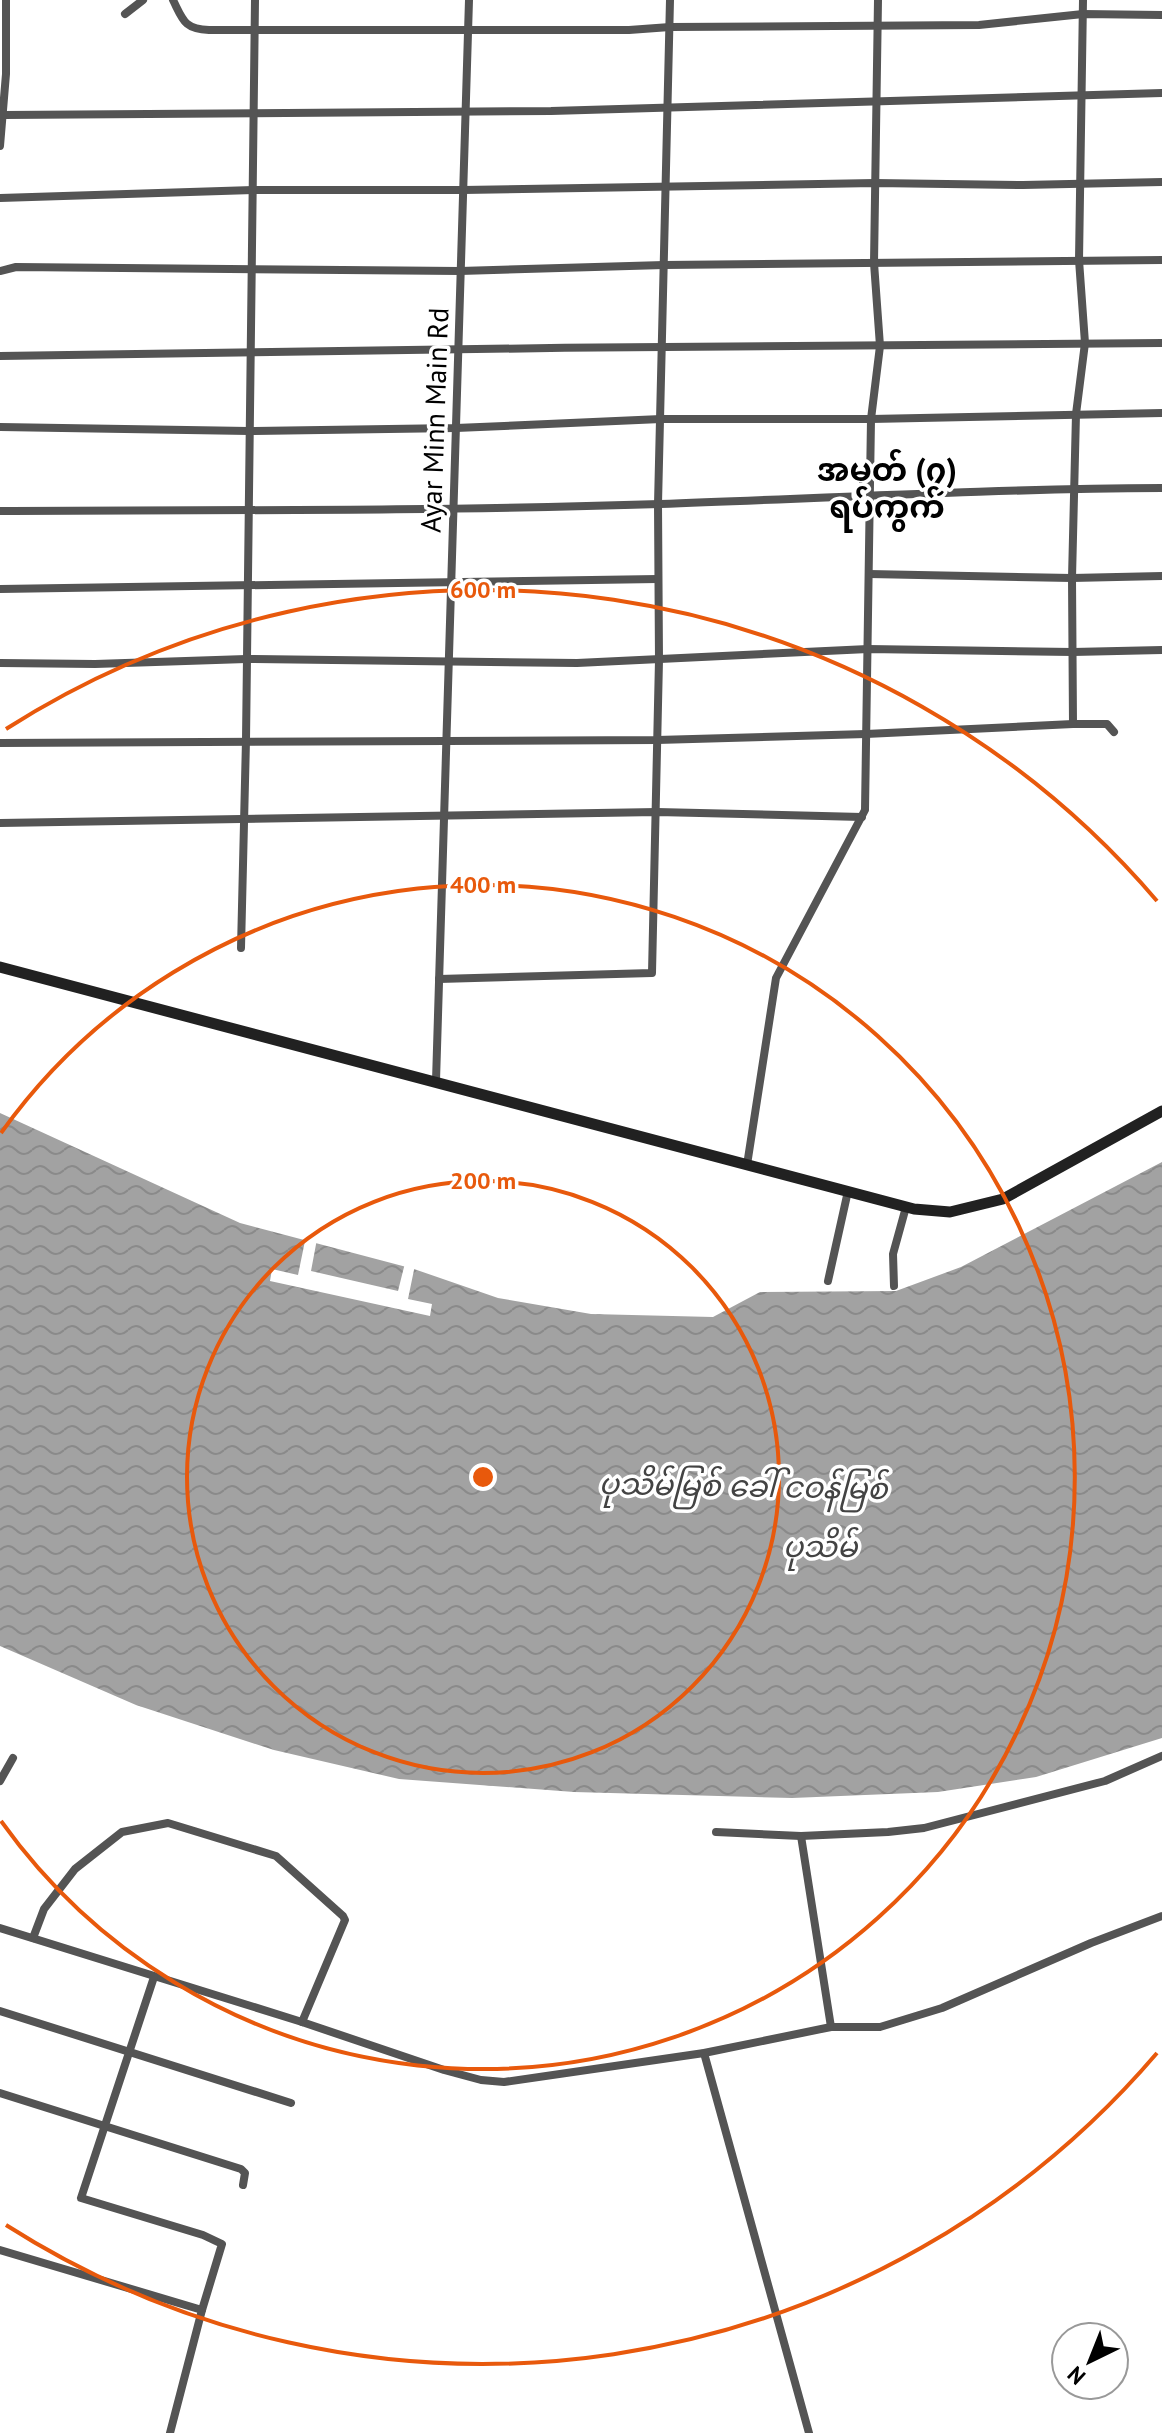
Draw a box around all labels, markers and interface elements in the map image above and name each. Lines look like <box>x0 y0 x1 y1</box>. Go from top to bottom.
street label: Ayar Minn Main Rd <box>412 307 456 533</box>
district label: အမှတ် (၇) ရပ်ကွက် <box>817 448 957 533</box>
text: 600 m <box>450 574 516 605</box>
text: 400 m <box>450 869 516 900</box>
text: 200 m <box>450 1165 516 1196</box>
centre of rings <box>469 1463 497 1491</box>
water label: ပုသိမ်မြစ် ခေါ် ငဝန်မြစ် <box>598 1463 890 1514</box>
water label: ပုသိမ် <box>783 1526 859 1572</box>
north arrow <box>1050 2321 1130 2401</box>
text: N <box>1062 2360 1091 2391</box>

